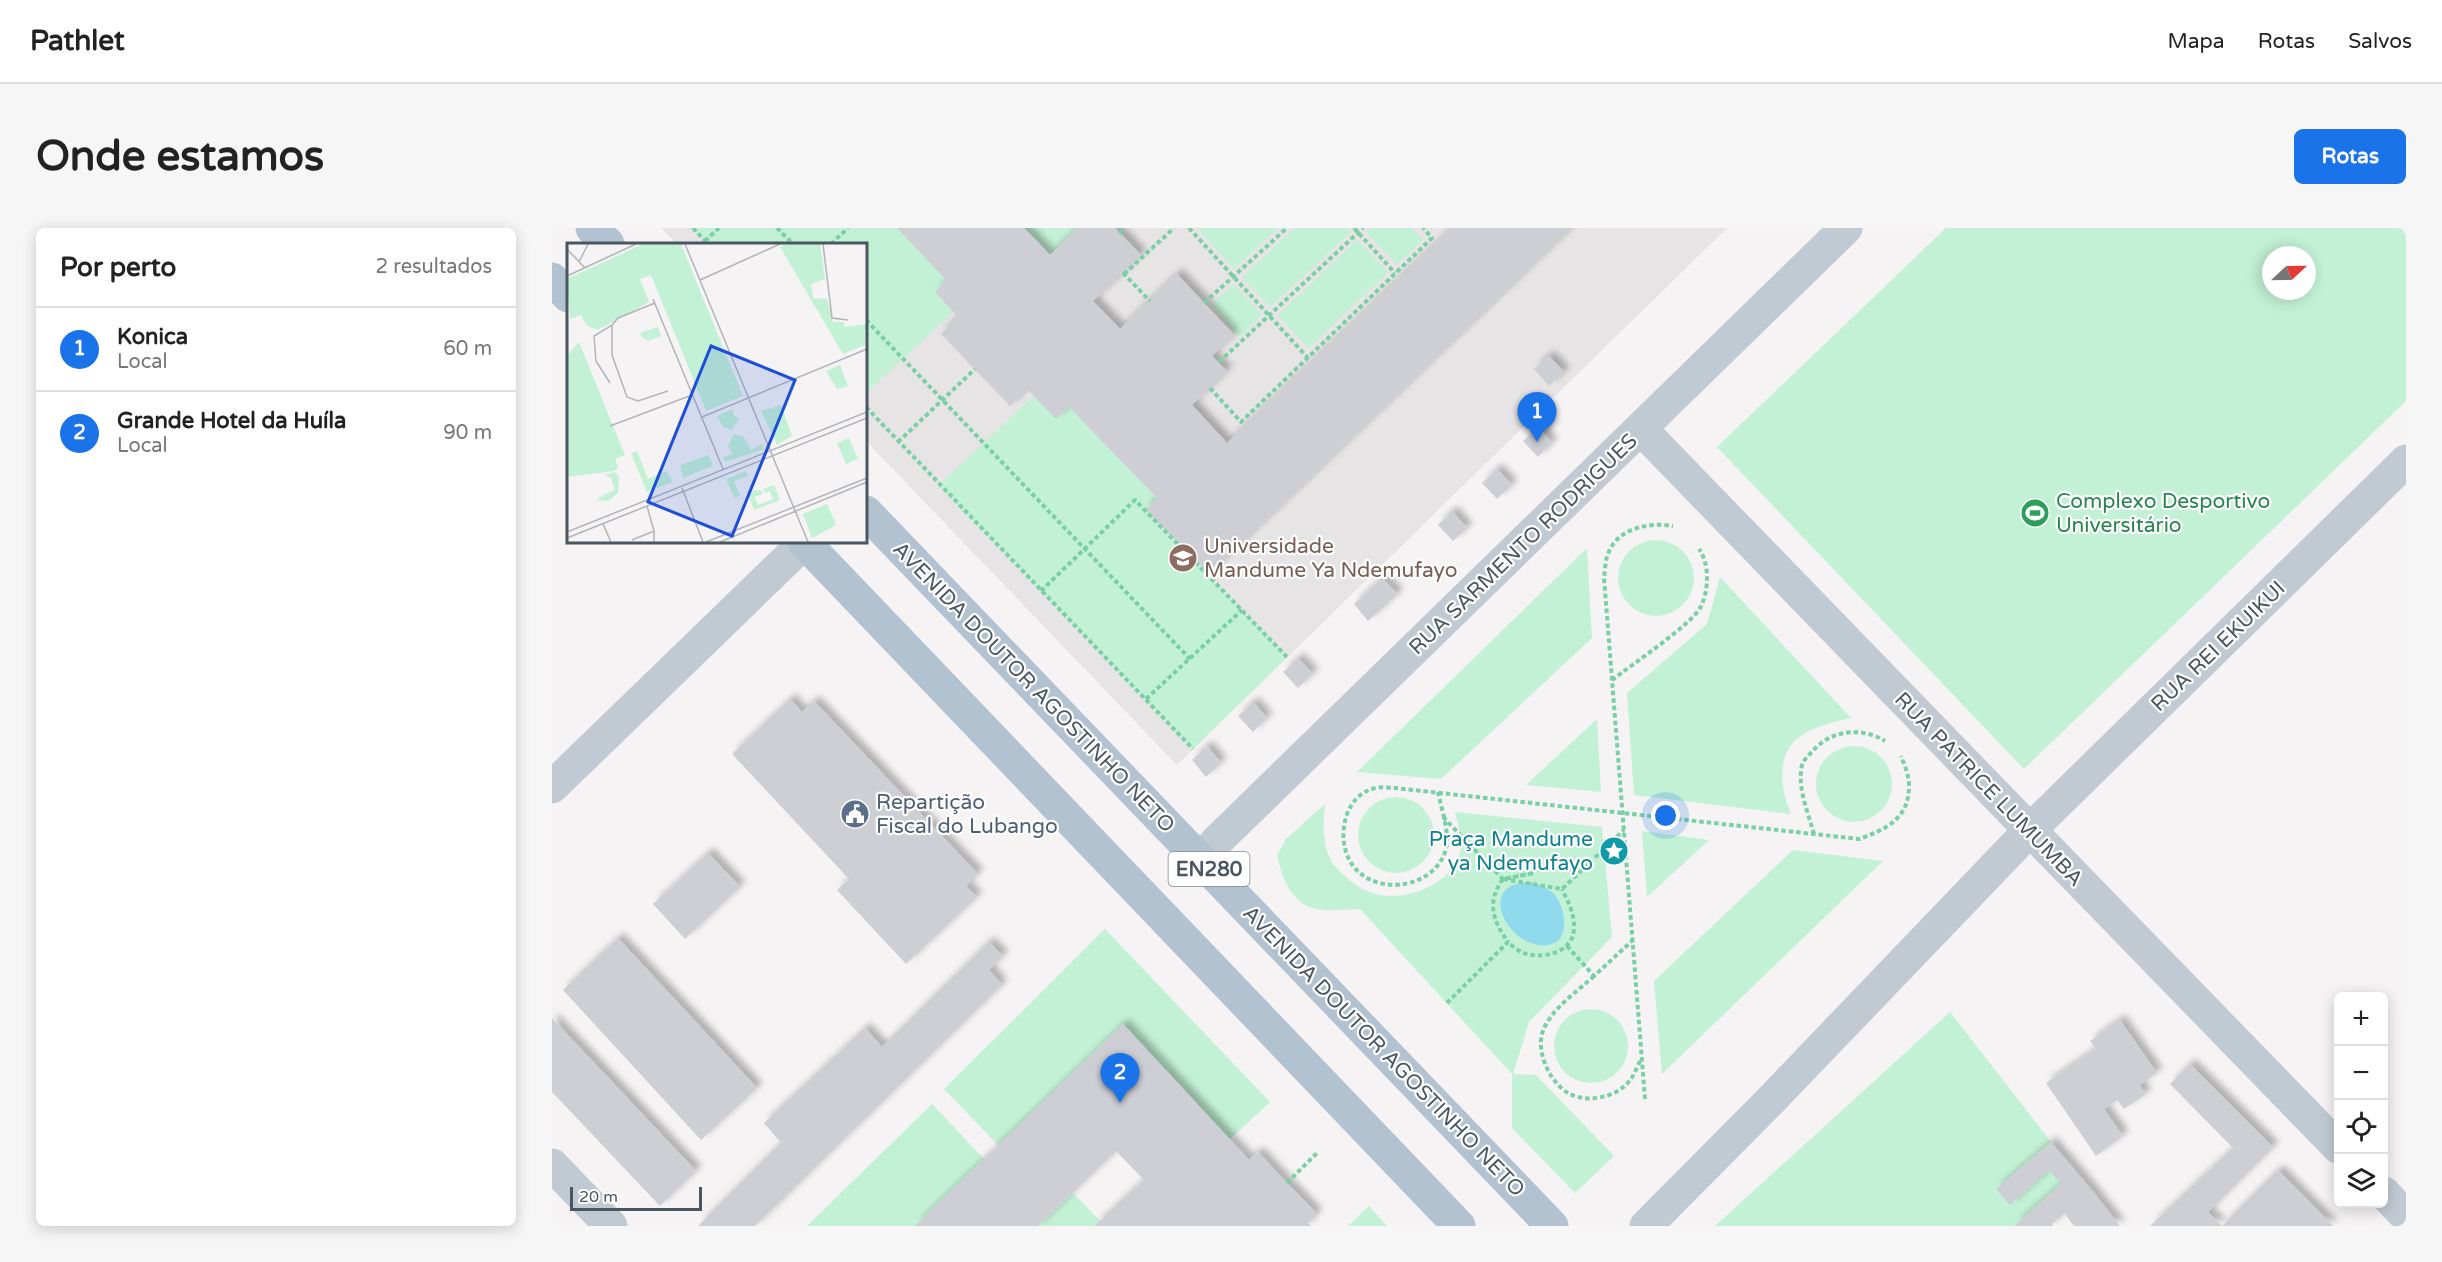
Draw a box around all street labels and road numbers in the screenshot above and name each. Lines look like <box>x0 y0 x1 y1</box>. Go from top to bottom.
street label: RUA SARMENTO RODRIGUES <box>1404 429 1643 660</box>
street label: AVENIDA DOUTOR AGOSTINHO NETO <box>888 537 1180 838</box>
street label: RUA REI EKUIKUI <box>2146 576 2291 717</box>
street label: RUA PATRICE LUMUMBA <box>1889 687 2088 892</box>
road number: EN280 <box>1168 852 1250 886</box>
street label: AVENIDA DOUTOR AGOSTINHO NETO <box>1238 901 1530 1202</box>

